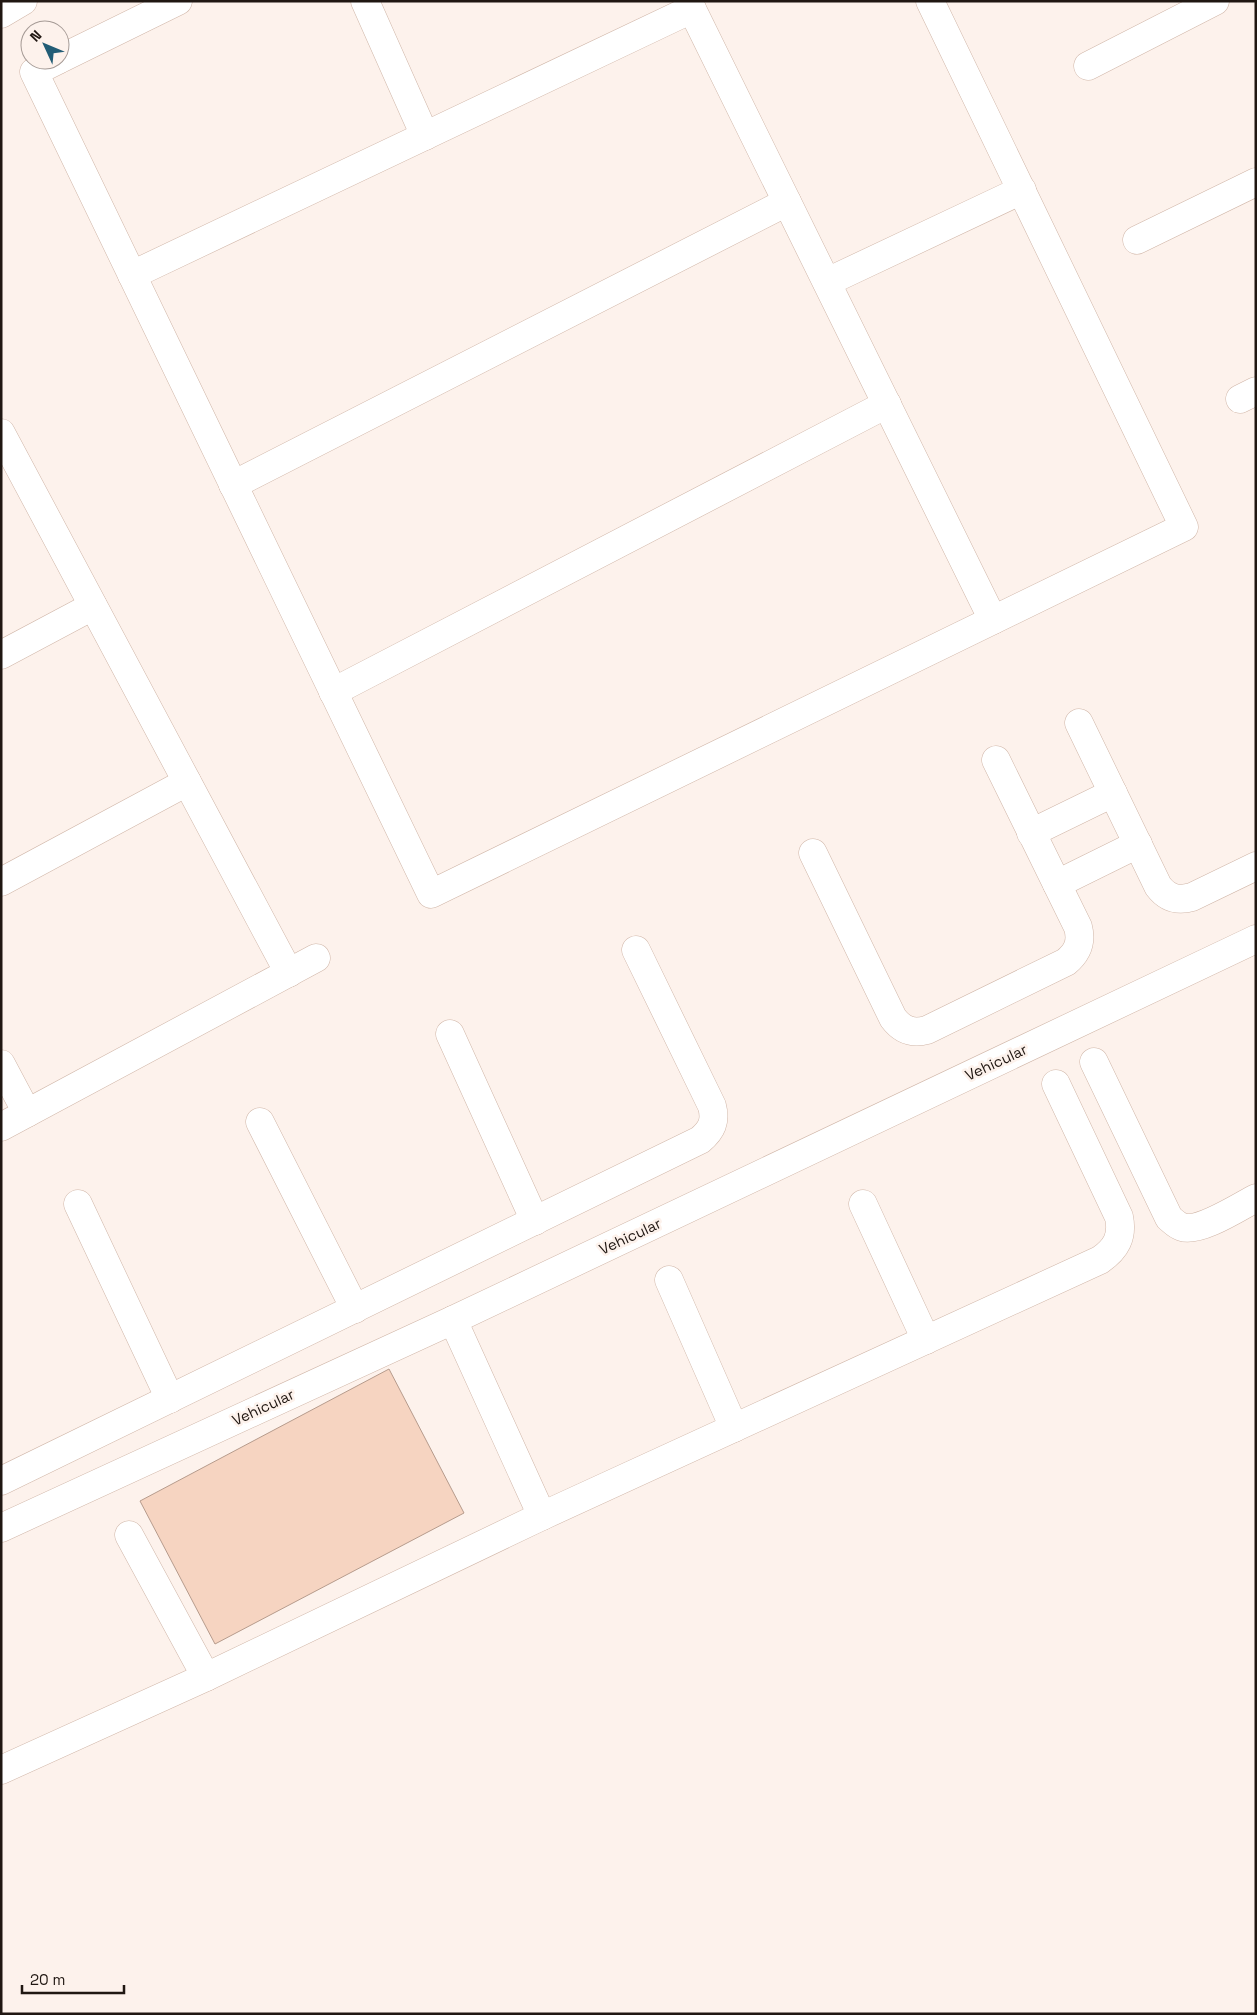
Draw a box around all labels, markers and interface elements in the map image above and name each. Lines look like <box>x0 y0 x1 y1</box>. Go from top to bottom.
north arrow <box>20 20 70 70</box>
text: N <box>26 26 45 46</box>
street label: Vehicular <box>962 1039 1030 1085</box>
street label: Vehicular <box>596 1213 664 1259</box>
street label: Vehicular <box>229 1384 297 1430</box>
scale bar <box>22 1962 125 1994</box>
text: 20 m <box>30 1970 65 1989</box>

